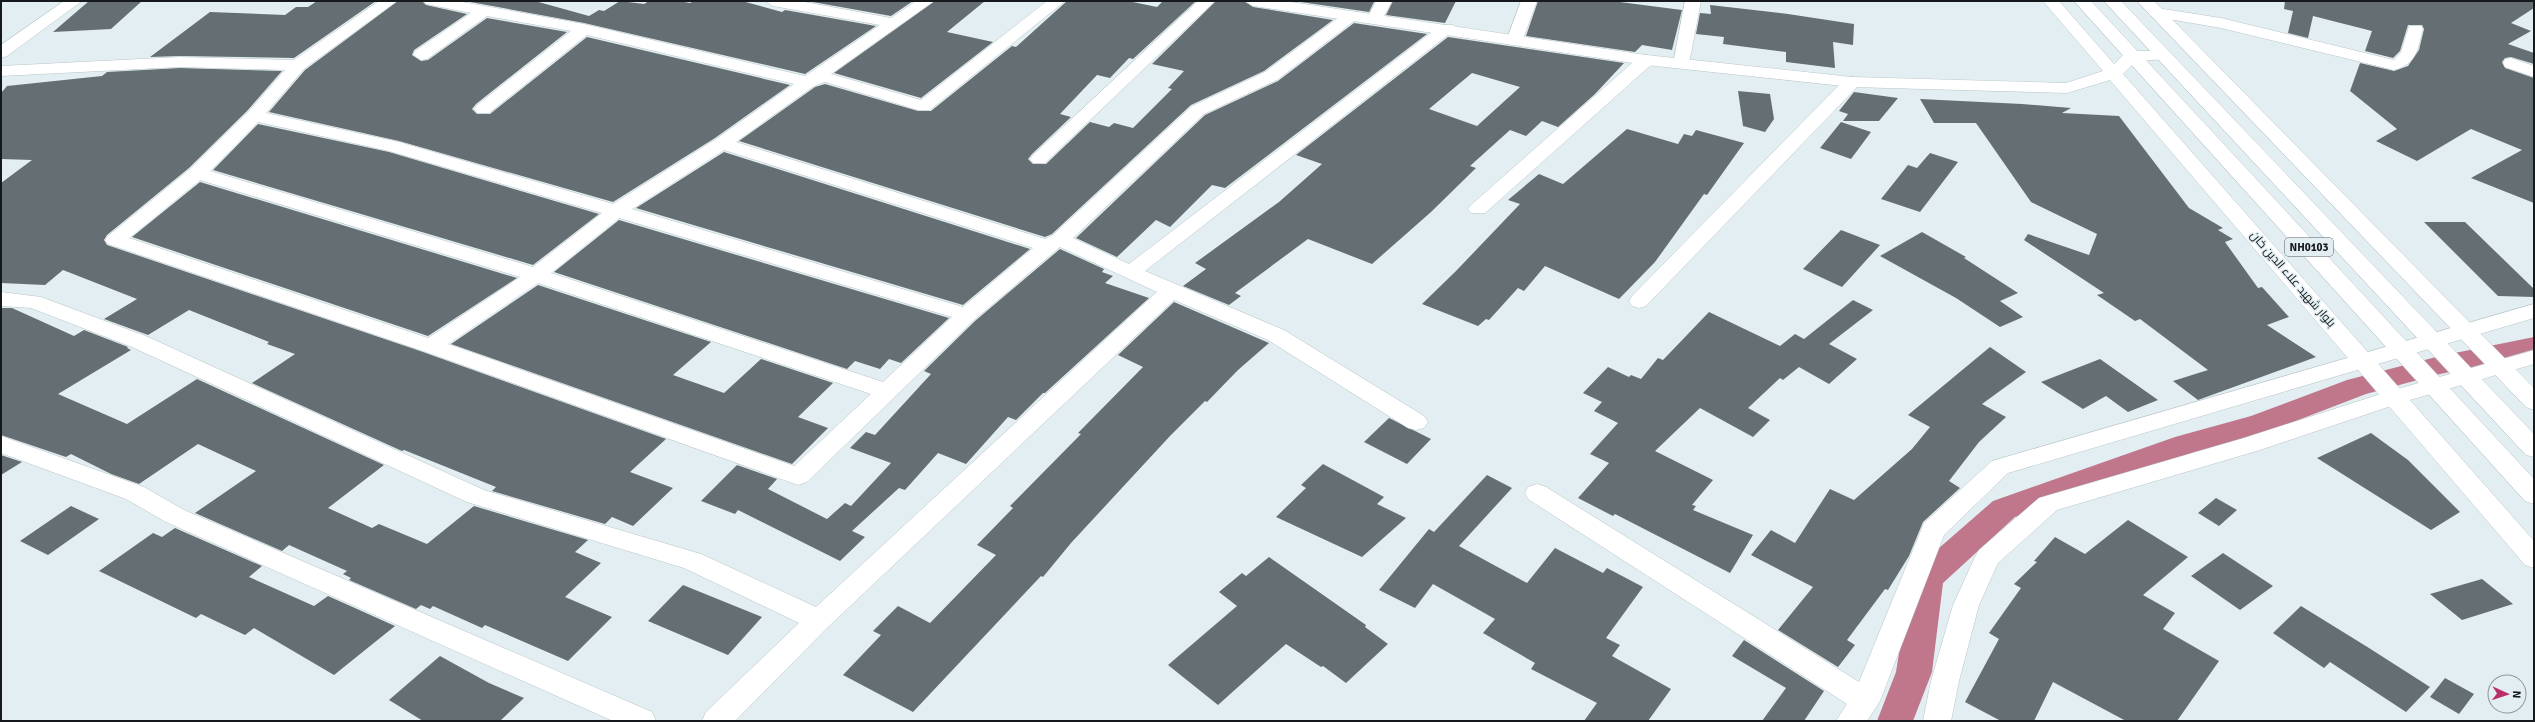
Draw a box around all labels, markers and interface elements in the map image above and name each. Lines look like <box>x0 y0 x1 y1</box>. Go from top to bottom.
street label: بلوار شهید علاء الدین خان <box>2247 228 2339 331</box>
road number: NH0103 <box>2285 238 2333 256</box>
north arrow <box>2487 674 2527 714</box>
text: N <box>2510 690 2523 699</box>

